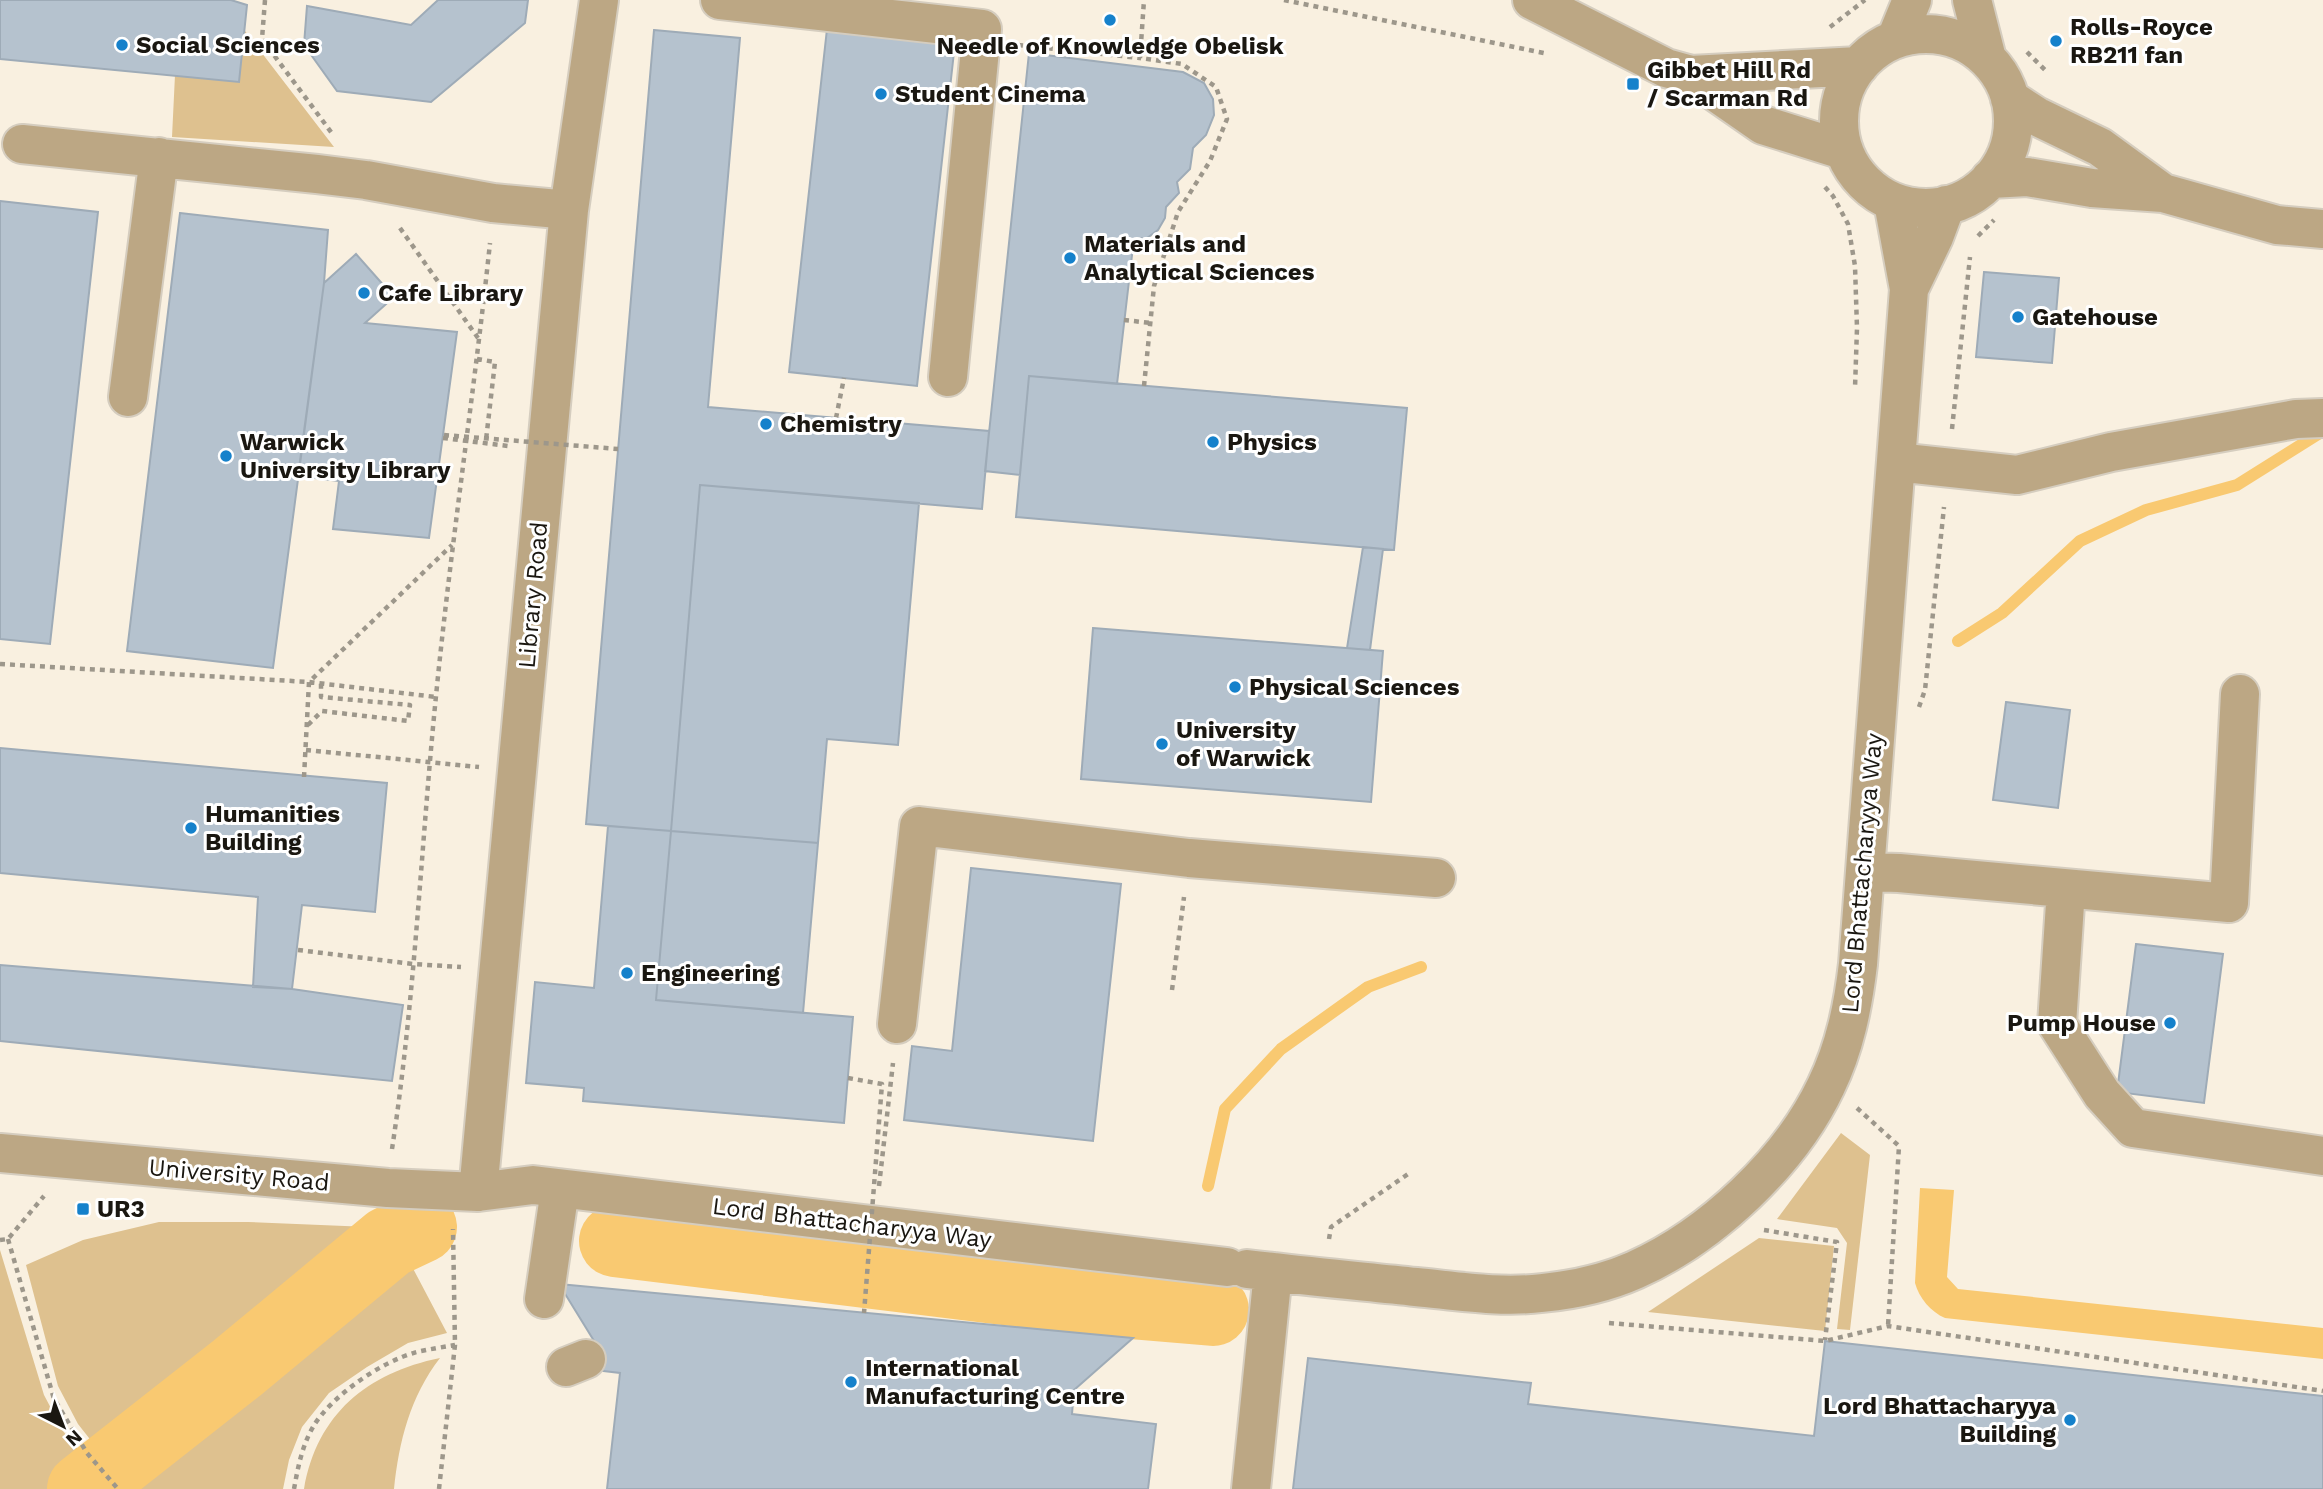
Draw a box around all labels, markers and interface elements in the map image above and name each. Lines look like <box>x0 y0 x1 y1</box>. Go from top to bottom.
marker: Needle of Knowledge Obelisk <box>1102 12 1118 28</box>
place label: Rolls-Royce RB211 fan <box>2070 13 2213 69</box>
place label: Social Sciences <box>136 31 320 59</box>
place label: Needle of Knowledge Obelisk <box>936 32 1284 60</box>
marker: Rolls-Royce RB211 fan <box>2048 33 2064 49</box>
marker: Social Sciences <box>114 37 130 53</box>
place label: Gibbet Hill Rd / Scarman Rd <box>1647 56 1811 112</box>
marker: Gibbet Hill Rd / Scarman Rd <box>1625 76 1641 92</box>
place label: Student Cinema <box>895 80 1086 108</box>
marker: Student Cinema <box>873 86 889 102</box>
place label: Materials and Analytical Sciences <box>1084 230 1315 286</box>
marker: Materials and Analytical Sciences <box>1062 250 1078 266</box>
place label: Cafe Library <box>378 279 524 307</box>
marker: Cafe Library <box>356 285 372 301</box>
place label: Gatehouse <box>2032 303 2158 331</box>
marker: Gatehouse <box>2010 309 2026 325</box>
place label: Chemistry <box>780 410 902 438</box>
marker: Chemistry <box>758 416 774 432</box>
place label: Warwick University Library <box>240 428 451 484</box>
place label: Physics <box>1227 428 1317 456</box>
marker: Physics <box>1205 434 1221 450</box>
marker: Warwick University Library <box>218 448 234 464</box>
street label: Library Road <box>513 520 553 670</box>
place label: Physical Sciences <box>1249 673 1460 701</box>
marker: Physical Sciences <box>1227 679 1243 695</box>
place label: University of Warwick <box>1176 716 1311 772</box>
street label: Lord Bhattacharyya Way <box>1836 731 1888 1014</box>
marker: University of Warwick <box>1154 736 1170 752</box>
place label: Humanities Building <box>205 800 340 856</box>
marker: Humanities Building <box>183 820 199 836</box>
place label: Engineering <box>641 959 780 987</box>
marker: Engineering <box>619 965 635 981</box>
place label: Pump House <box>2007 1009 2156 1037</box>
marker: Pump House <box>2162 1015 2178 1031</box>
street label: University Road <box>147 1153 331 1197</box>
street label: Lord Bhattacharyya Way <box>711 1192 994 1254</box>
place label: UR3 <box>97 1195 145 1223</box>
marker: UR3 <box>75 1201 91 1217</box>
place label: International Manufacturing Centre <box>865 1354 1125 1410</box>
marker: International Manufacturing Centre <box>843 1374 859 1390</box>
north arrow <box>28 1391 98 1461</box>
place label: Lord Bhattacharyya Building <box>1823 1392 2057 1448</box>
marker: Lord Bhattacharyya Building <box>2062 1412 2078 1428</box>
text: N <box>61 1425 87 1452</box>

